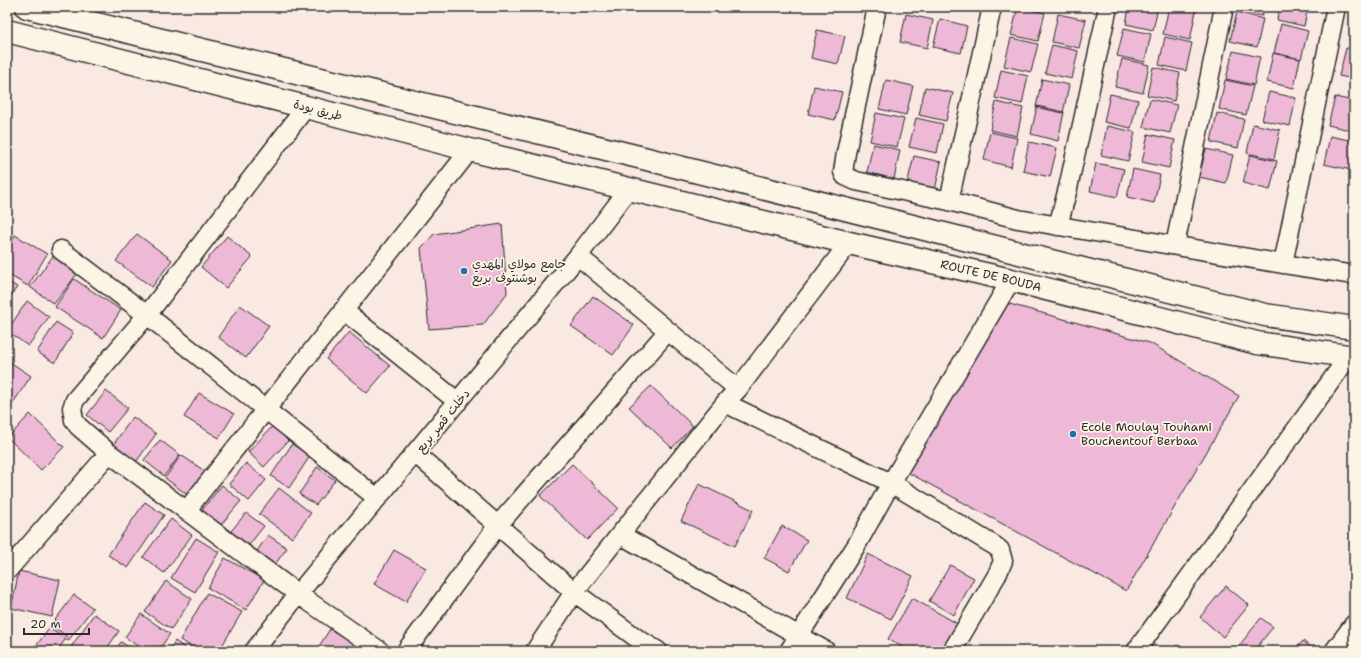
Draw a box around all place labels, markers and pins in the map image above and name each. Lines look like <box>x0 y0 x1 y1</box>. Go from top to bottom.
place label: جامع مولاي المهدي بوشنتوف بربع <box>472 256 566 287</box>
marker: جامع مولاي المهدي بوشنتوف بربع <box>459 266 469 276</box>
place label: Ecole Moulay Touhami Bouchentouf Berbaa <box>1081 419 1212 449</box>
marker: Ecole Moulay Touhami Bouchentouf Berbaa <box>1068 429 1078 439</box>

